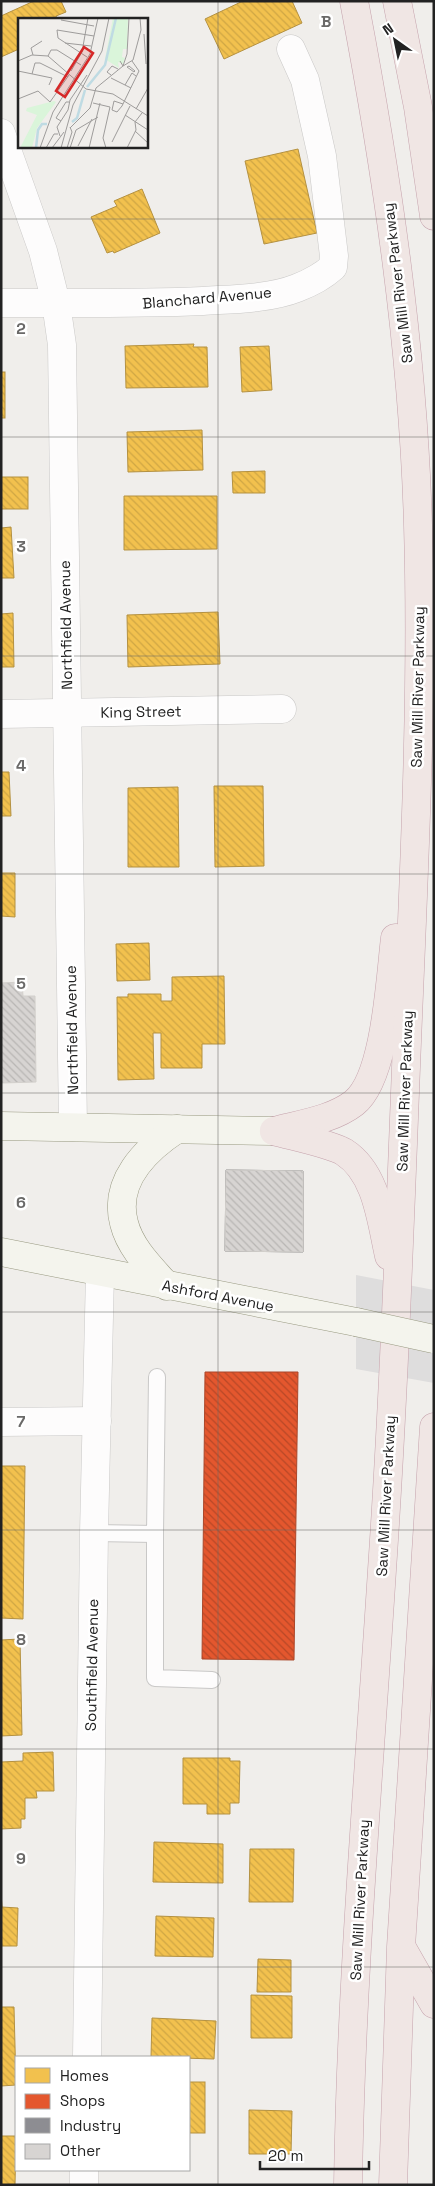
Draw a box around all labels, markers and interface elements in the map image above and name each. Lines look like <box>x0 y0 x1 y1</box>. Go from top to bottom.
text: B <box>321 11 331 32</box>
north arrow <box>370 15 420 65</box>
inset map <box>18 18 148 148</box>
text: N <box>379 19 397 39</box>
street label: Saw Mill River Parkway <box>378 202 417 364</box>
street label: Blanchard Avenue <box>141 282 273 313</box>
text: 2 <box>16 318 26 339</box>
text: 3 <box>16 536 26 557</box>
street label: Northfield Avenue <box>55 560 76 690</box>
street label: Saw Mill River Parkway <box>407 606 428 768</box>
street label: King Street <box>100 701 182 722</box>
text: 4 <box>16 755 26 776</box>
street label: Northfield Avenue <box>61 965 82 1095</box>
text: 5 <box>16 973 26 994</box>
street label: Saw Mill River Parkway <box>392 1010 417 1172</box>
text: 6 <box>16 1192 26 1213</box>
street label: Ashford Avenue <box>161 1275 276 1316</box>
text: 7 <box>17 1411 26 1432</box>
street label: Saw Mill River Parkway <box>372 1415 399 1577</box>
street label: Southfield Avenue <box>81 1599 102 1731</box>
text: 8 <box>16 1629 26 1650</box>
street label: Saw Mill River Parkway <box>346 1819 373 1981</box>
text: 9 <box>16 1848 26 1869</box>
legend <box>15 2056 190 2171</box>
text: Homes <box>60 2066 109 2085</box>
text: Shops <box>60 2091 105 2110</box>
text: Industry <box>60 2116 121 2135</box>
scale bar <box>260 2138 369 2170</box>
text: Other <box>60 2141 101 2160</box>
text: 20 m <box>268 2146 303 2165</box>

